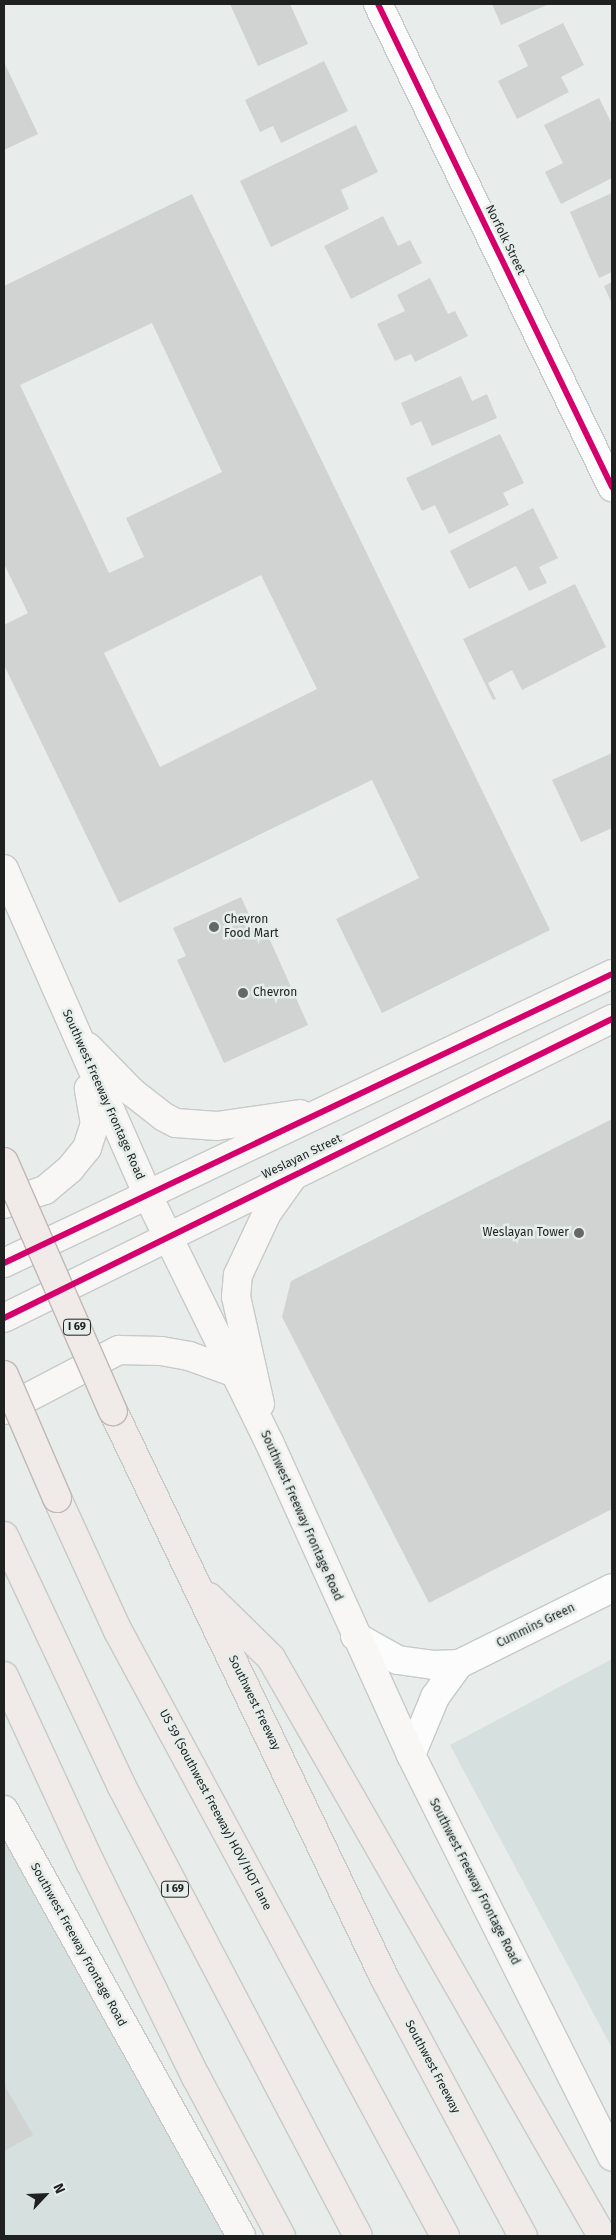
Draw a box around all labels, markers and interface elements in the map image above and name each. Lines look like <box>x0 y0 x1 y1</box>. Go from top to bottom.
street label: Norfolk Street <box>482 203 528 277</box>
place label: Chevron Food Mart <box>224 913 279 941</box>
marker: Chevron Food Mart <box>208 921 220 933</box>
place label: Chevron <box>253 986 297 1000</box>
marker: Chevron <box>237 987 249 999</box>
street label: Southwest Freeway Frontage Road <box>59 1008 147 1182</box>
street label: Weslayan Street <box>260 1132 344 1182</box>
place label: Weslayan Tower <box>482 1226 569 1240</box>
marker: Weslayan Tower <box>573 1227 585 1239</box>
road number: I 69 <box>62 1318 92 1335</box>
street label: Southwest Freeway Frontage Road <box>257 1429 345 1603</box>
street label: Cummins Green <box>495 1601 577 1651</box>
street label: Southwest Freeway <box>225 1653 283 1753</box>
street label: US 59 (Southwest Freeway) HOV/HOT lane <box>156 1707 274 1913</box>
street label: Southwest Freeway Frontage Road <box>426 1796 522 1968</box>
street label: Southwest Freeway Frontage Road <box>27 1861 129 2029</box>
road number: I 69 <box>160 1880 190 1898</box>
street label: Southwest Freeway <box>401 2018 463 2116</box>
north arrow <box>20 2170 70 2220</box>
text: N <box>49 2181 69 2196</box>

